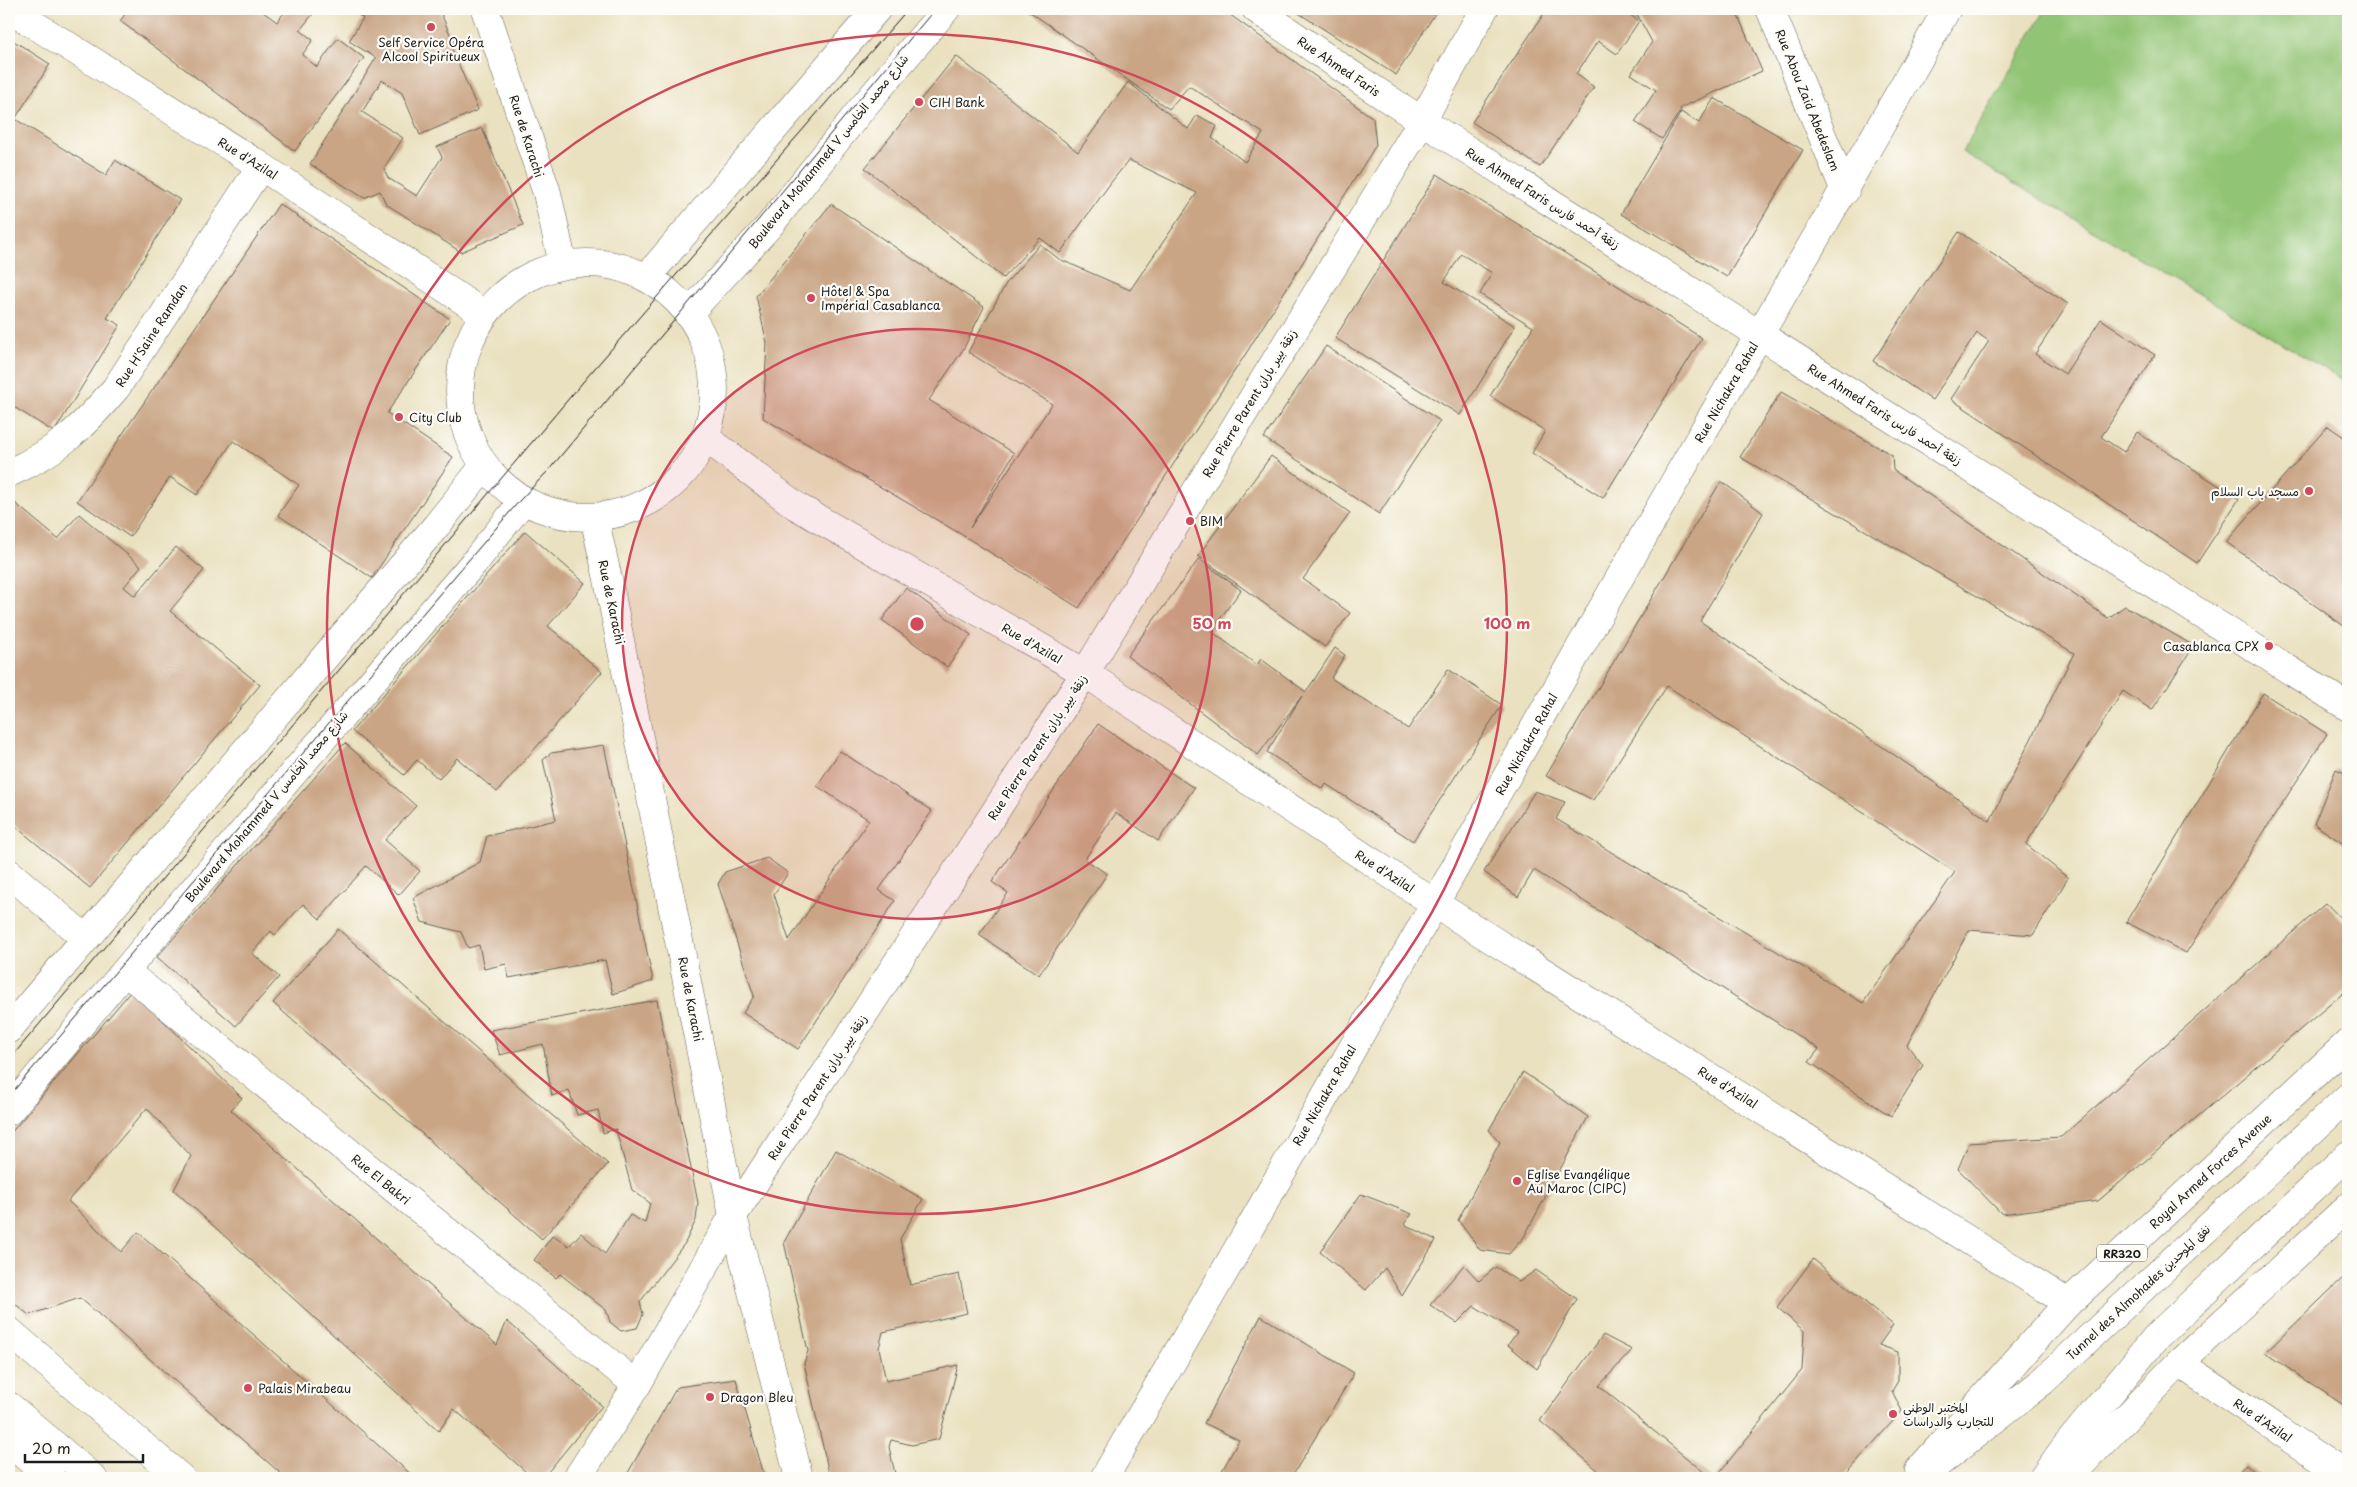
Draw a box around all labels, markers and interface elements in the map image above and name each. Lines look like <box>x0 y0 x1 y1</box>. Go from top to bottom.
marker: Self Service Opéra Alcool Spiritueux <box>425 21 437 33</box>
street label: Rue Abou Zaid Abedeslam <box>1771 26 1845 174</box>
street label: Rue Ahmed Faris <box>1294 32 1384 101</box>
place label: Self Service Opéra Alcool Spiritueux <box>378 33 485 65</box>
street label: Boulevard Mohammed V شارع محمد الخامس <box>744 50 913 253</box>
street label: Rue de Karachi <box>505 92 549 180</box>
place label: CIH Bank <box>929 93 985 111</box>
marker: CIH Bank <box>913 96 925 108</box>
street label: Rue d'Azilal <box>215 133 281 183</box>
street label: Rue Ahmed Faris زنقة أحمد فارس <box>1462 143 1624 253</box>
street label: Rue H'Saine Ramdan <box>111 280 191 390</box>
place label: Hôtel & Spa Impérial Casablanca <box>821 282 941 314</box>
marker: Hôtel & Spa Impérial Casablanca <box>805 292 817 304</box>
street label: Rue Pierre Parent زنقة بيير باران <box>1197 325 1301 481</box>
street label: Rue Nichakra Rahal <box>1690 338 1762 446</box>
street label: Rue Ahmed Faris زنقة أحمد فارس <box>1804 359 1966 469</box>
place label: City Club <box>409 408 462 426</box>
marker: City Club <box>393 411 405 423</box>
place label: مسجد باب السلام <box>2211 482 2299 501</box>
marker: مسجد باب السلام <box>2303 485 2315 497</box>
place label: BIM <box>1200 512 1223 530</box>
marker: BIM <box>1184 515 1196 527</box>
street label: Rue de Karachi <box>594 558 630 646</box>
text: 50 m <box>1193 611 1231 634</box>
text: 100 m <box>1484 611 1530 634</box>
centre of rings <box>908 615 926 633</box>
street label: Rue d'Azilal <box>998 618 1066 668</box>
place label: Casablanca CPX <box>2163 637 2259 655</box>
marker: Casablanca CPX <box>2263 640 2275 652</box>
street label: Rue Pierre Parent زنقة بيير باران <box>983 671 1091 823</box>
street label: Rue Nichakra Rahal <box>1491 690 1561 798</box>
street label: Boulevard Mohammed V شارع محمد الخامس <box>180 706 352 906</box>
street label: Rue d'Azilal <box>1352 845 1418 897</box>
street label: Rue de Karachi <box>674 955 708 1043</box>
street label: Rue Pierre Parent زنقة بيير باران <box>763 1011 871 1163</box>
street label: Rue Nichakra Rahal <box>1288 1041 1360 1149</box>
street label: Rue d'Azilal <box>1695 1062 1761 1112</box>
street label: Royal Armed Forces Avenue <box>2145 1109 2275 1233</box>
street label: Rue El Bakri <box>348 1150 414 1208</box>
place label: Eglise Evangélique Au Maroc (CIPC) <box>1527 1165 1631 1197</box>
marker: Eglise Evangélique Au Maroc (CIPC) <box>1511 1175 1523 1187</box>
street label: Tunnel des Almohades نفق الموحدين <box>2062 1220 2214 1364</box>
road number: RR320 <box>2097 1244 2147 1262</box>
place label: Palais Mirabeau <box>258 1379 351 1397</box>
marker: Palais Mirabeau <box>242 1382 254 1394</box>
place label: Dragon Bleu <box>720 1388 793 1406</box>
marker: Dragon Bleu <box>704 1391 716 1403</box>
street label: Rue d'Azilal <box>2230 1394 2296 1446</box>
place label: المختبر الوطني للتجارب والدراسات <box>1903 1398 1994 1430</box>
marker: المختبر الوطني للتجارب والدراسات <box>1887 1408 1899 1420</box>
scale bar <box>25 1432 142 1464</box>
text: 20 m <box>32 1436 71 1459</box>

